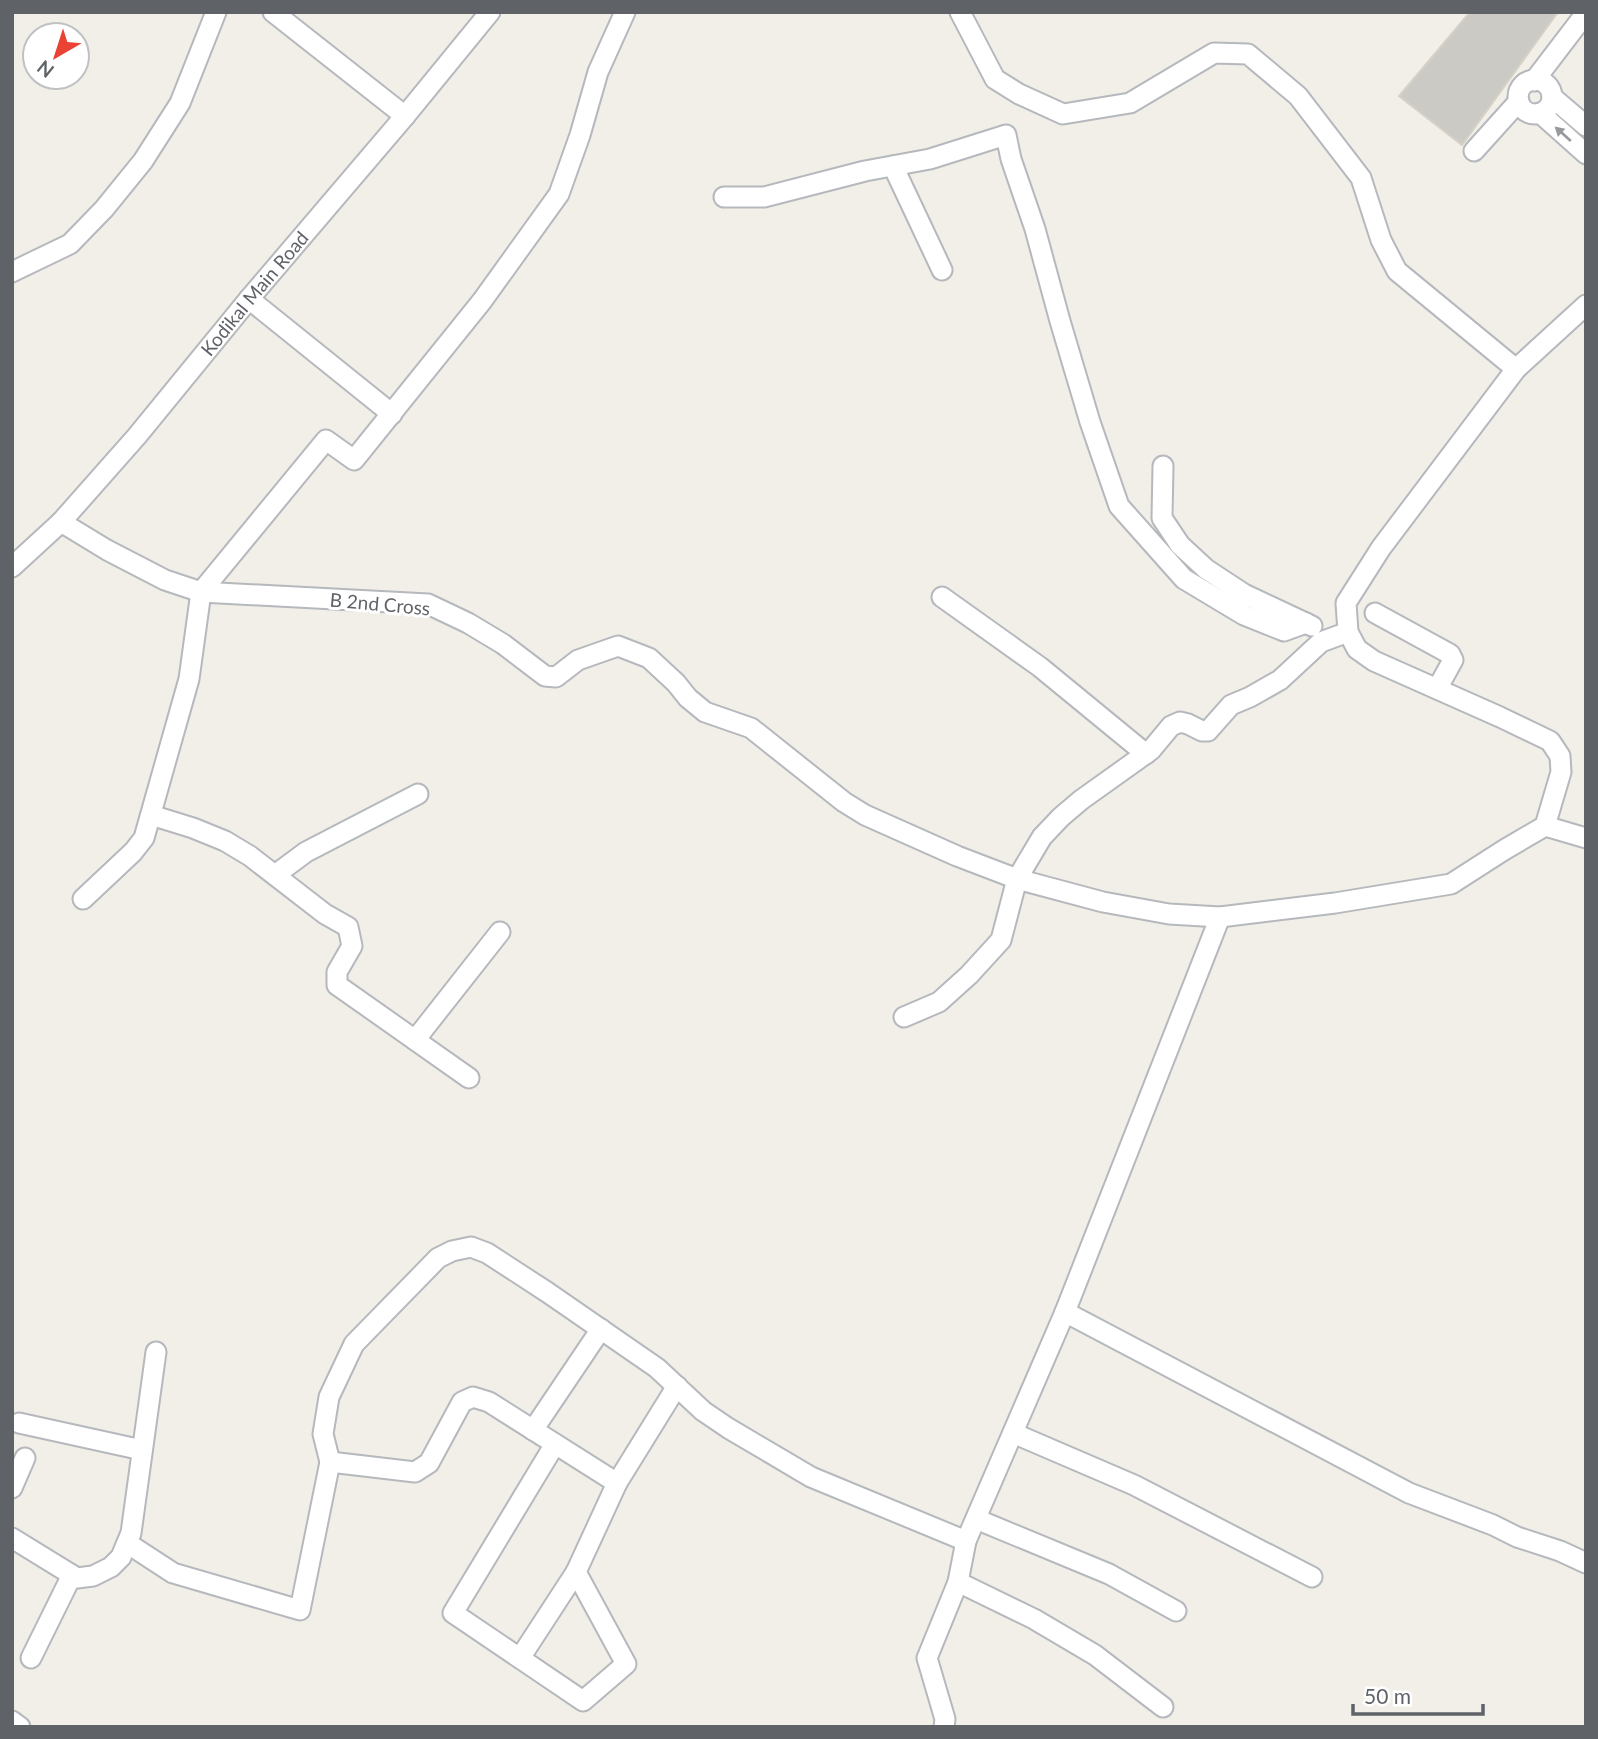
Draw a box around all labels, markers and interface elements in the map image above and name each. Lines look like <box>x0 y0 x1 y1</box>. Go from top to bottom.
north arrow <box>21 21 91 91</box>
text: N <box>32 56 58 83</box>
one-way arrow <box>1554 126 1572 142</box>
street label: Kodikal Main Road <box>195 226 313 360</box>
street label: B 2nd Cross <box>329 588 431 619</box>
scale bar <box>1353 1672 1482 1716</box>
text: 50 m <box>1364 1683 1411 1708</box>

